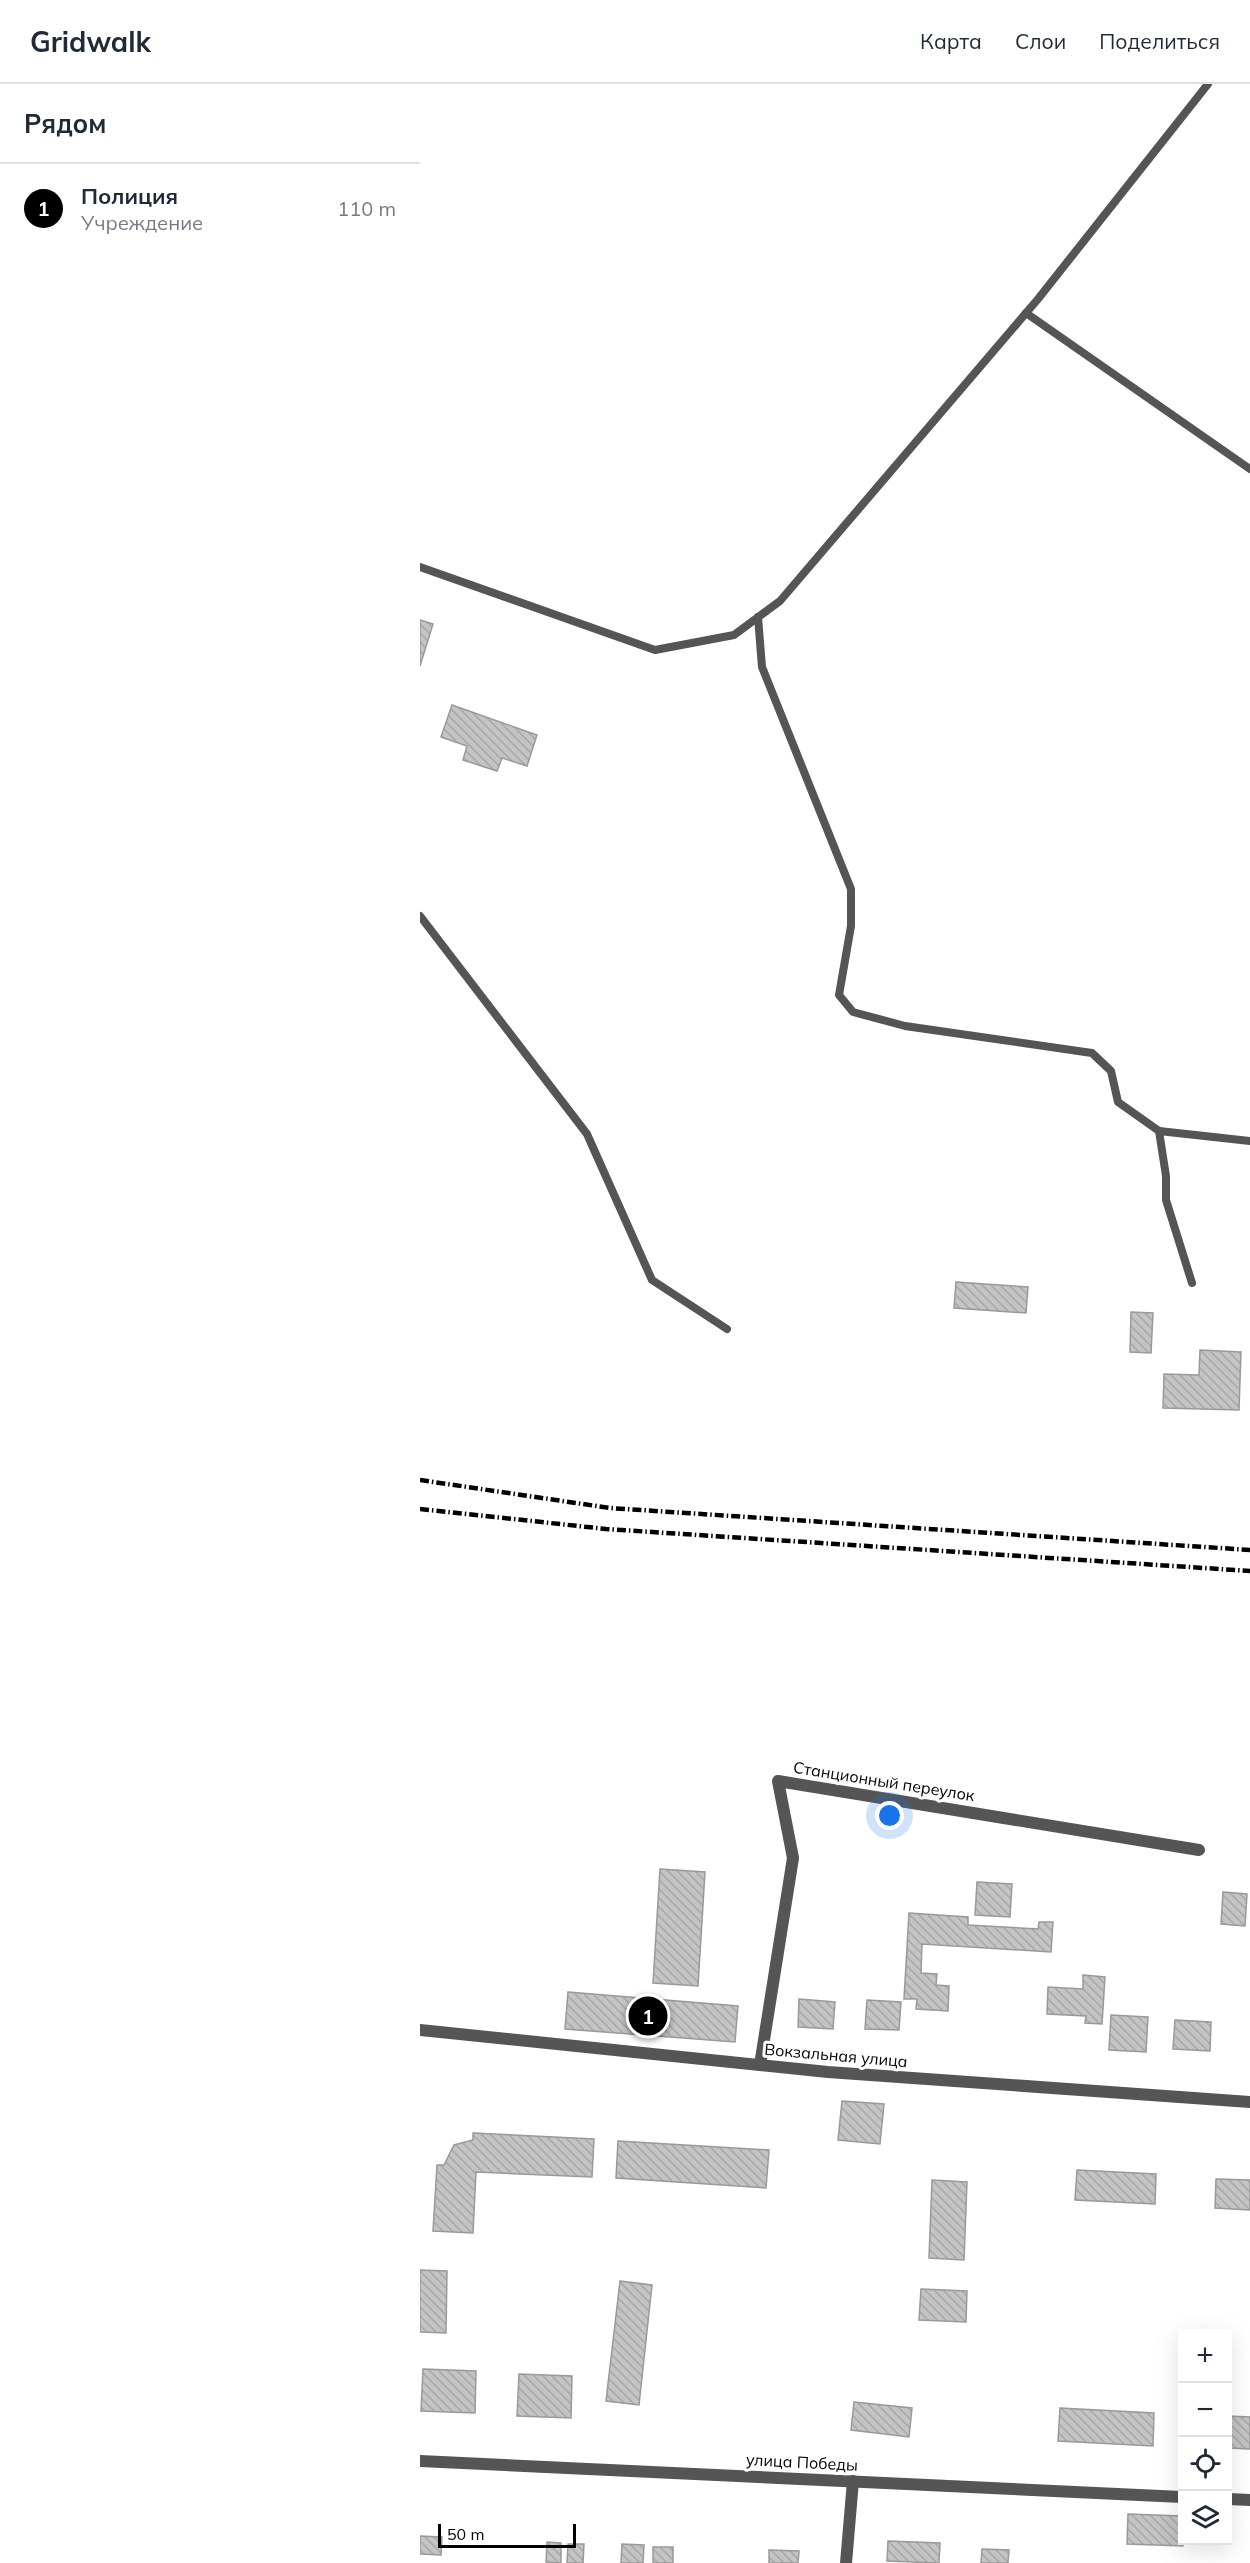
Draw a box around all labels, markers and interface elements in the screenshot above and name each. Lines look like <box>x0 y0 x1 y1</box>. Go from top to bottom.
text: Gridwalk <box>30 24 151 59</box>
text: Карта <box>920 28 982 54</box>
text: Слои <box>1015 28 1066 54</box>
text: Поделиться <box>1099 28 1220 54</box>
text: Рядом <box>24 107 107 140</box>
text: Полиция <box>81 182 178 210</box>
text: 1 <box>38 196 50 221</box>
text: 110 m <box>337 196 396 221</box>
text: Учреждение <box>81 210 203 235</box>
street label: Станционный переулок <box>792 1757 976 1805</box>
your location <box>875 1801 904 1830</box>
pin: 1 <box>628 1994 668 2038</box>
street label: Вокзальная улица <box>764 2039 908 2071</box>
map controls <box>1178 2329 1232 2545</box>
button: + <box>1178 2329 1232 2383</box>
button: − <box>1178 2383 1232 2437</box>
button: locate <box>1178 2437 1232 2491</box>
street label: улица Победы <box>745 2449 859 2475</box>
button: layers <box>1178 2491 1232 2545</box>
scale bar <box>438 2521 576 2548</box>
text: 50 m <box>447 2524 484 2544</box>

